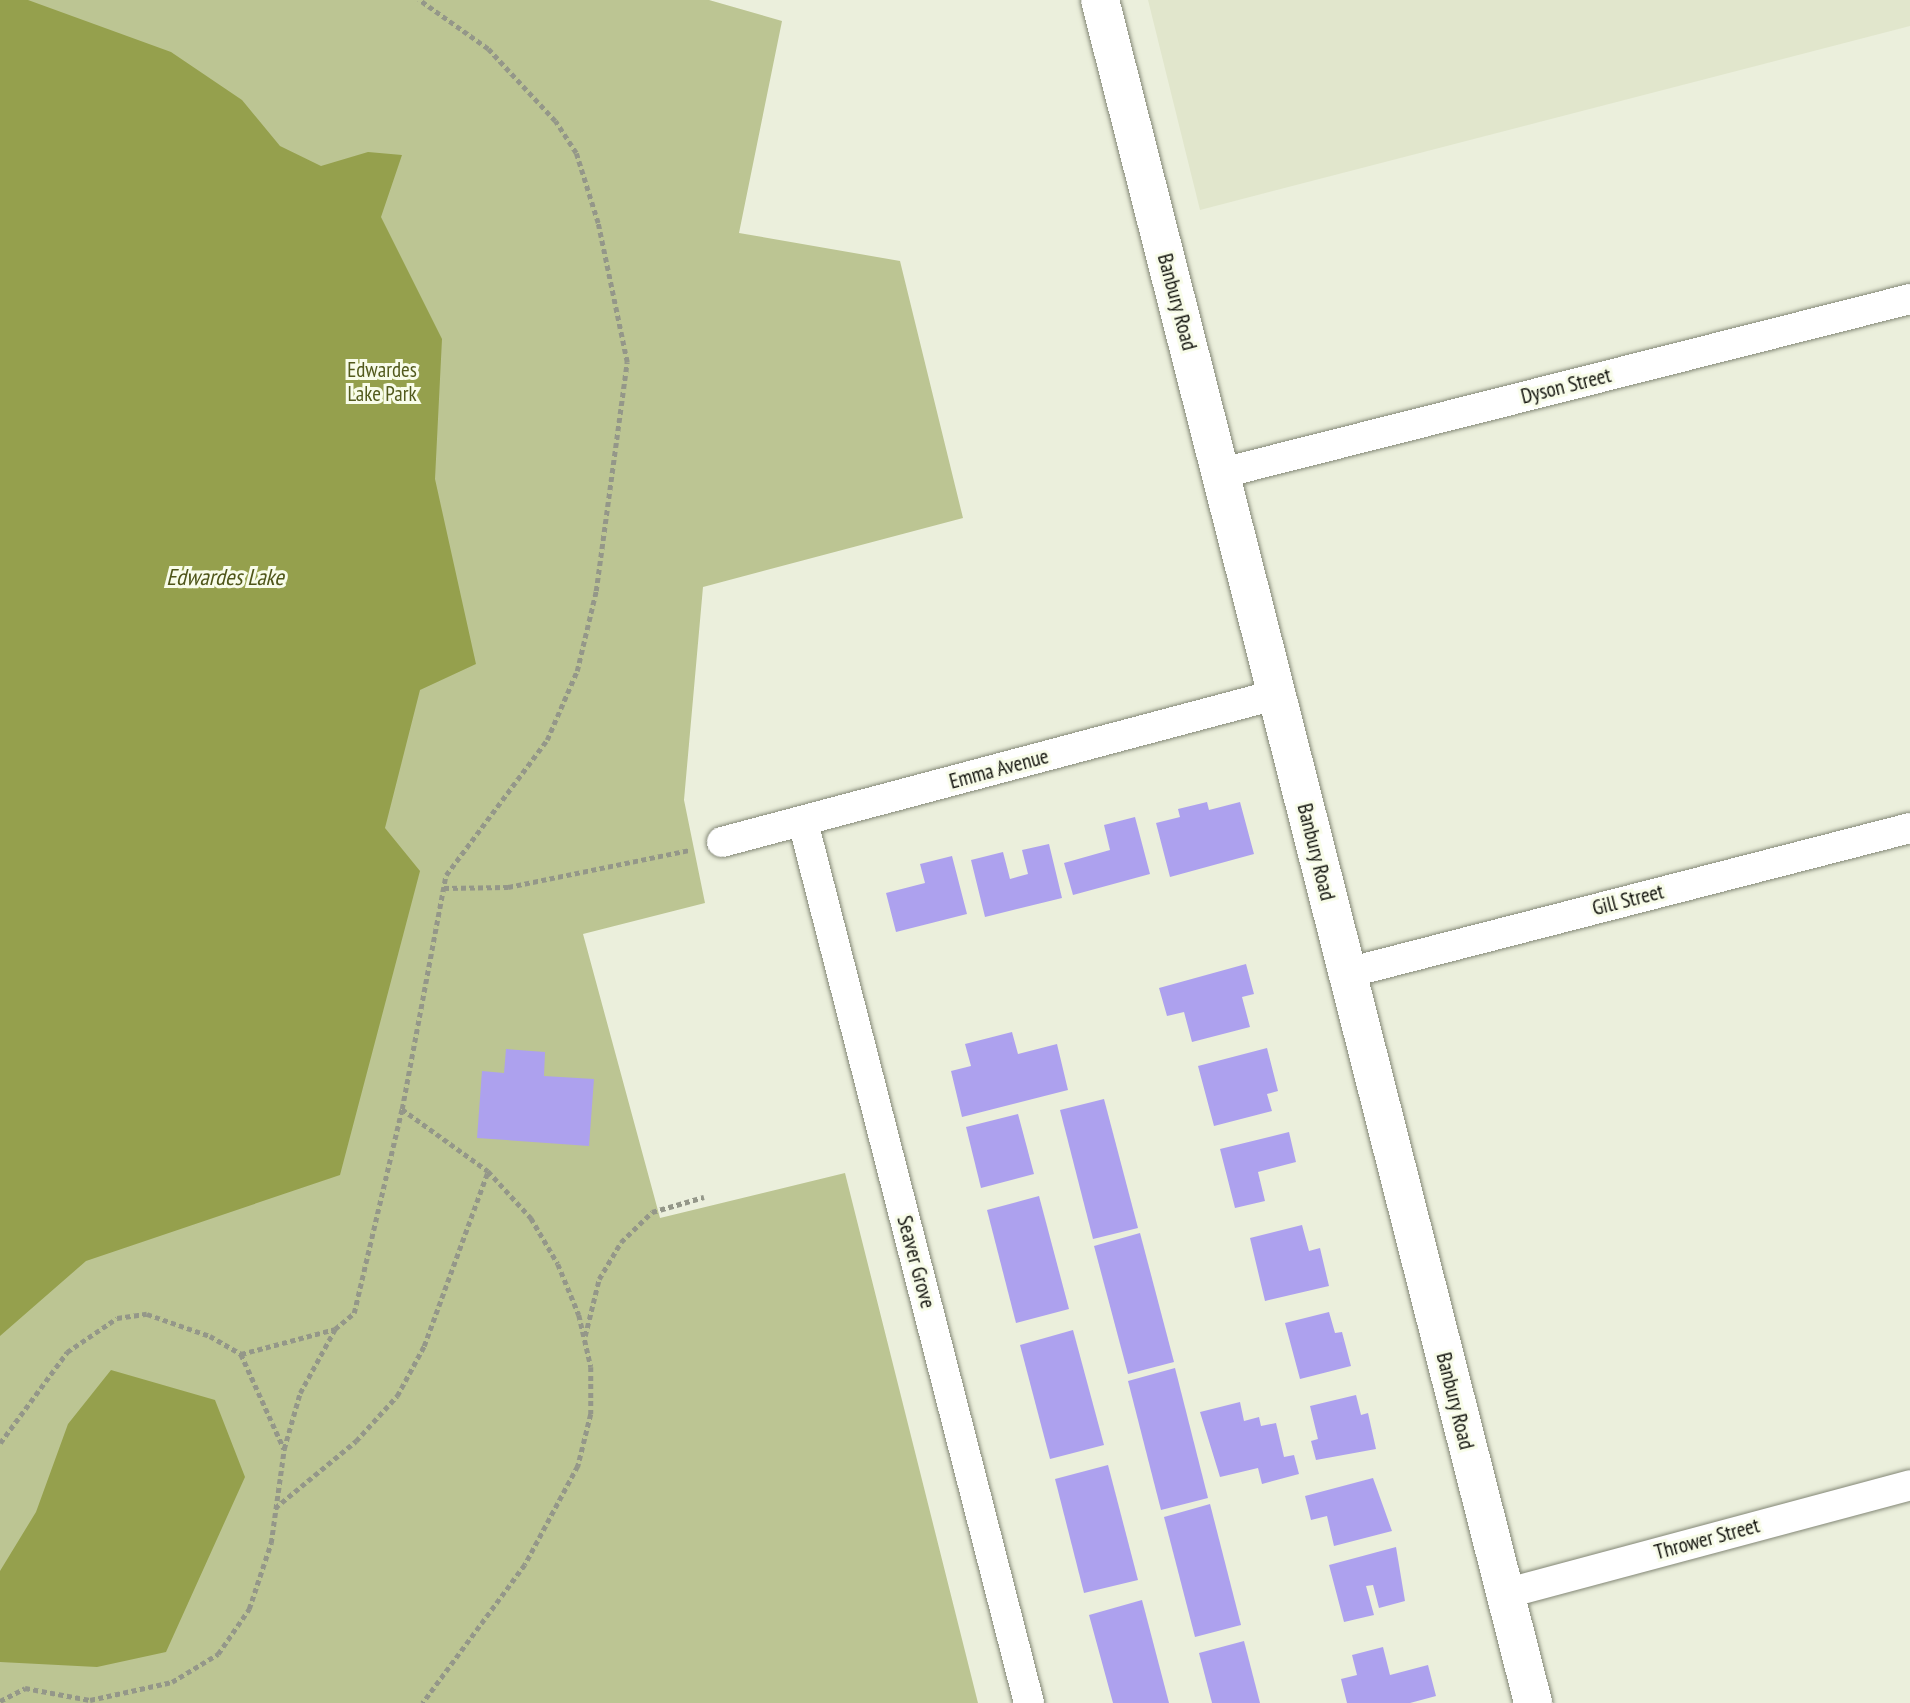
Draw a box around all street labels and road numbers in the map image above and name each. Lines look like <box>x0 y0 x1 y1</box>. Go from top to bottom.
street label: Banbury Road <box>1152 251 1202 353</box>
street label: Dyson Street <box>1518 363 1614 409</box>
street label: Emma Avenue <box>946 744 1052 794</box>
street label: Banbury Road <box>1292 801 1340 903</box>
street label: Gill Street <box>1590 879 1666 921</box>
street label: Seaver Grove <box>892 1213 940 1311</box>
street label: Banbury Road <box>1431 1350 1479 1452</box>
street label: Thrower Street <box>1652 1513 1762 1565</box>

